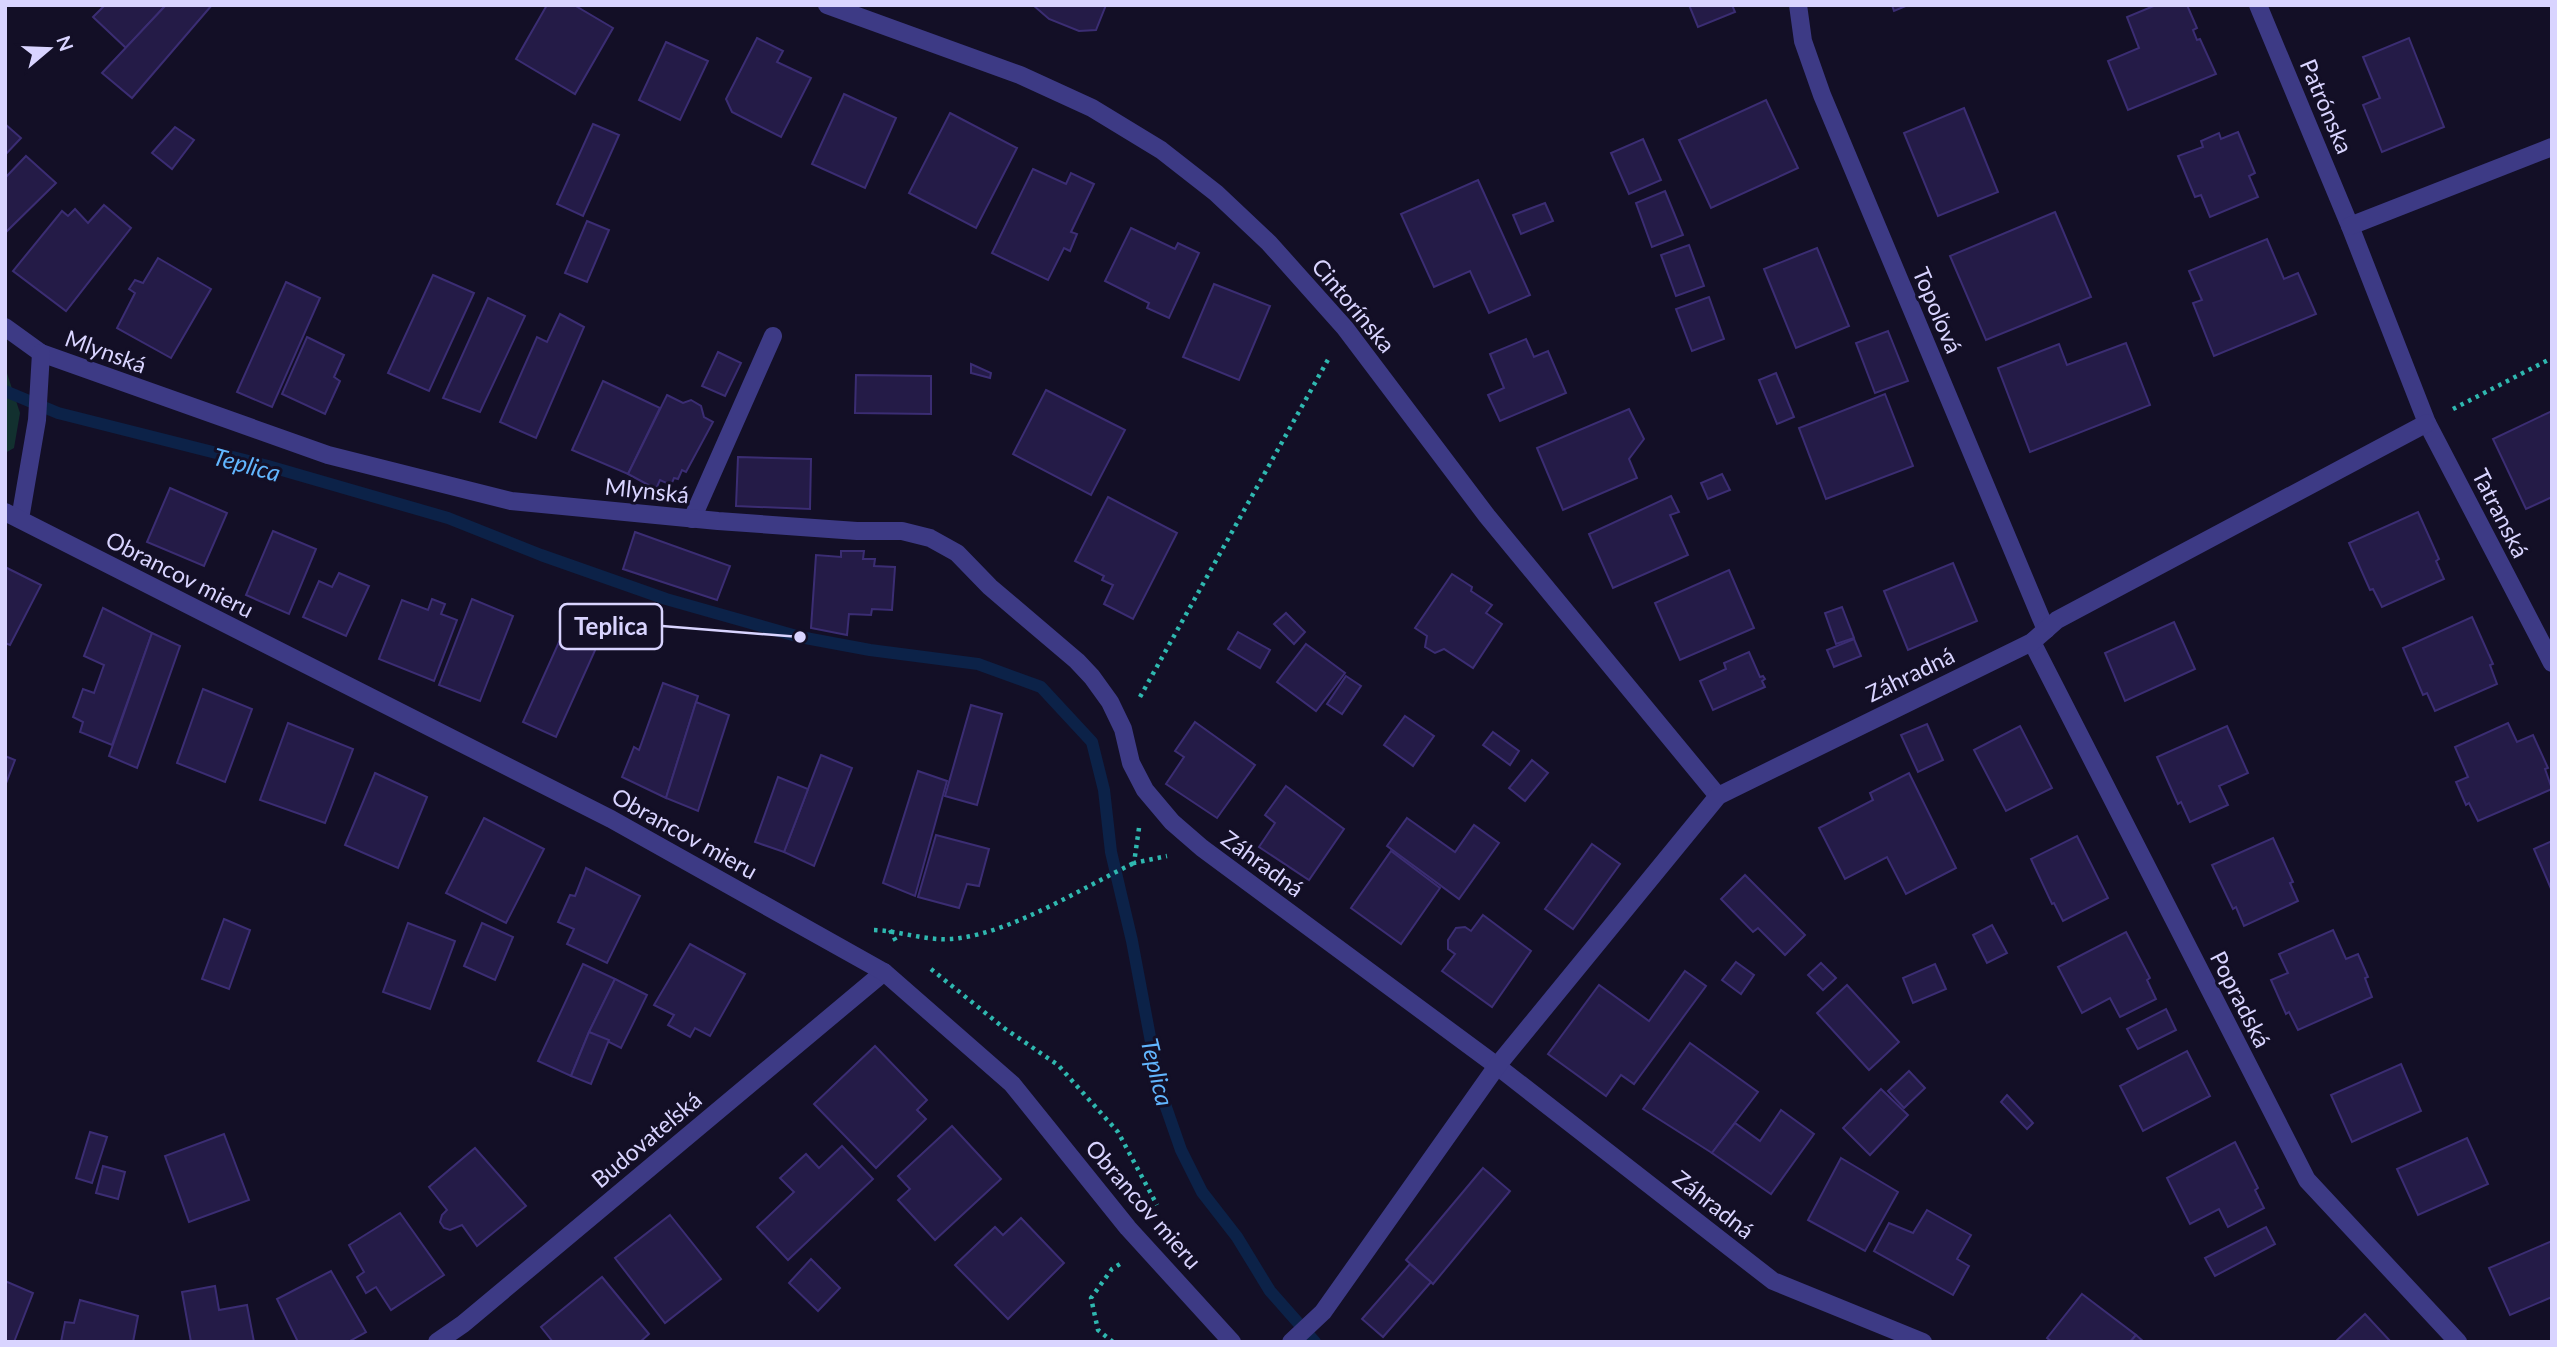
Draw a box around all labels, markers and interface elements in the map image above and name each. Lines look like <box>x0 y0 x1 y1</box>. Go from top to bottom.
north arrow <box>14 14 84 84</box>
text: N <box>52 33 79 54</box>
street label: Patrónska <box>2295 55 2359 157</box>
street label: Cintorínska <box>1306 252 1402 358</box>
street label: Topoľová <box>1907 263 1969 357</box>
street label: Mlynská <box>62 323 150 379</box>
water label: Teplica <box>210 441 284 487</box>
street label: Tatranská <box>2467 464 2535 562</box>
street label: Mlynská <box>604 472 690 508</box>
street label: Obrancov mieru <box>101 525 259 623</box>
callout: Teplica <box>560 604 662 649</box>
text: Teplica <box>574 611 648 640</box>
street label: Záhradná <box>1861 641 1959 707</box>
street label: Obrancov mieru <box>607 781 763 885</box>
street label: Záhradná <box>1216 824 1310 902</box>
street label: Popradská <box>2205 946 2277 1052</box>
water label: Teplica <box>1136 1035 1180 1109</box>
street label: Budovateľská <box>585 1085 707 1193</box>
street label: Obrancov mieru <box>1080 1134 1208 1274</box>
street label: Záhradná <box>1668 1164 1760 1244</box>

